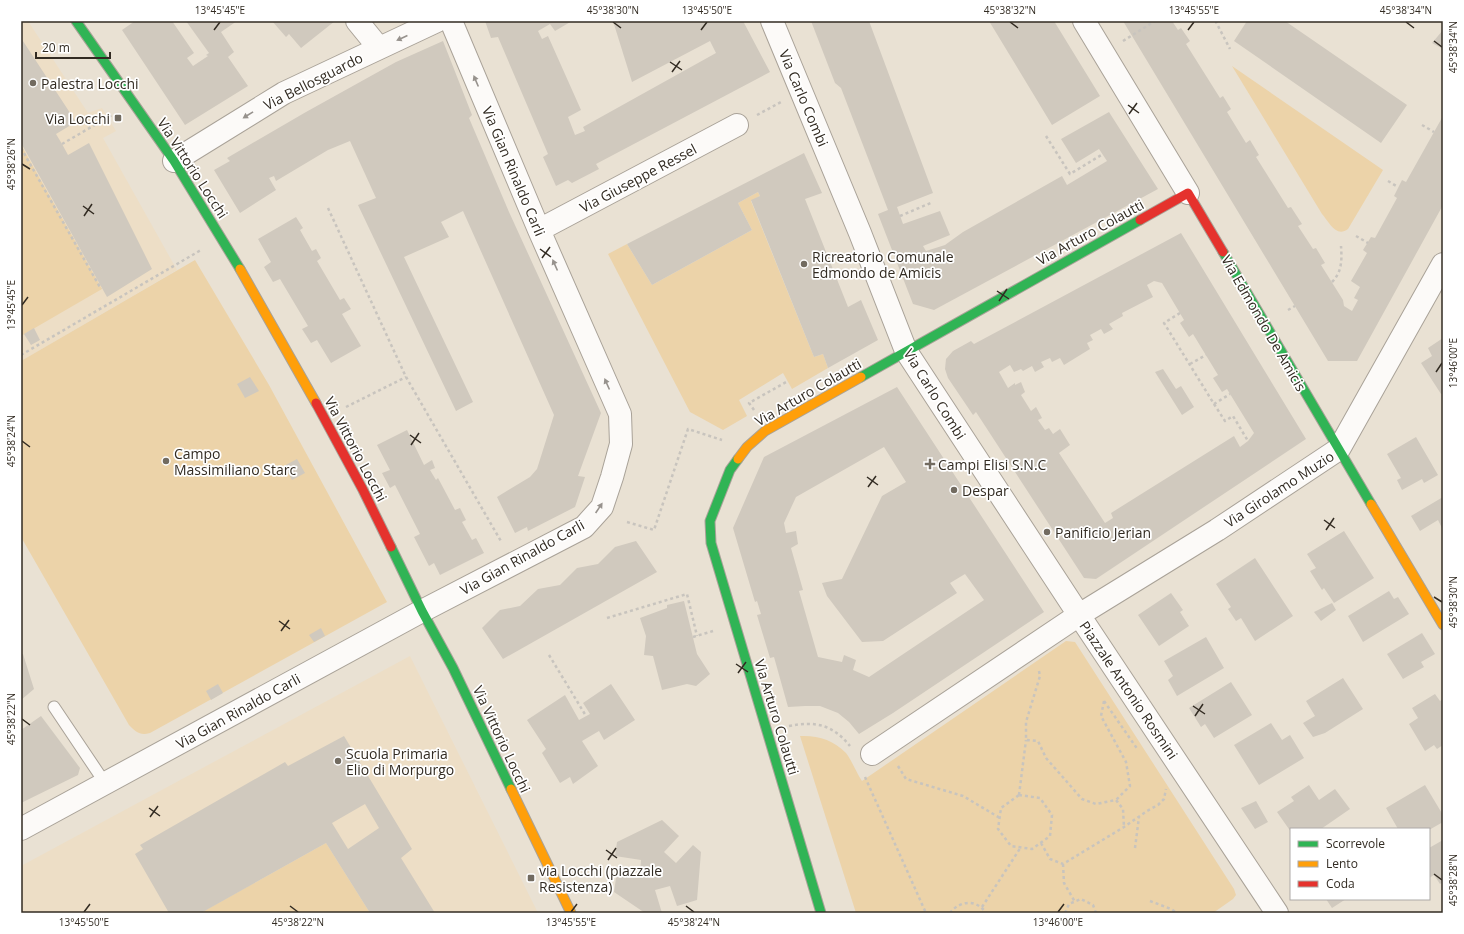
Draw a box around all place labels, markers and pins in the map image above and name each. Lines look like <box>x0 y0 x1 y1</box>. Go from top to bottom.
place label: Palestra Locchi <box>41 74 139 93</box>
marker: Palestra Locchi <box>28 78 38 88</box>
place label: Via Locchi <box>45 109 110 128</box>
marker: Via Locchi <box>113 113 123 123</box>
place label: Ricreatorio Comunale Edmondo de Amicis <box>812 247 954 282</box>
marker: Ricreatorio Comunale Edmondo de Amicis <box>799 259 809 269</box>
place label: Campo Massimiliano Starc <box>174 444 296 479</box>
place label: Campi Elisi S.N.C <box>938 455 1047 474</box>
marker: Campo Massimiliano Starc <box>161 456 171 466</box>
marker: Campi Elisi S.N.C <box>925 459 935 469</box>
place label: Despar <box>962 481 1009 500</box>
marker: Despar <box>949 485 959 495</box>
place label: Panificio Jerian <box>1055 523 1151 542</box>
marker: Panificio Jerian <box>1042 527 1052 537</box>
place label: Scuola Primaria Elio di Morpurgo <box>346 744 454 779</box>
marker: Scuola Primaria Elio di Morpurgo <box>333 756 343 766</box>
place label: via Locchi (piazzale Resistenza) <box>539 861 662 896</box>
marker: via Locchi (piazzale Resistenza) <box>526 873 536 883</box>

